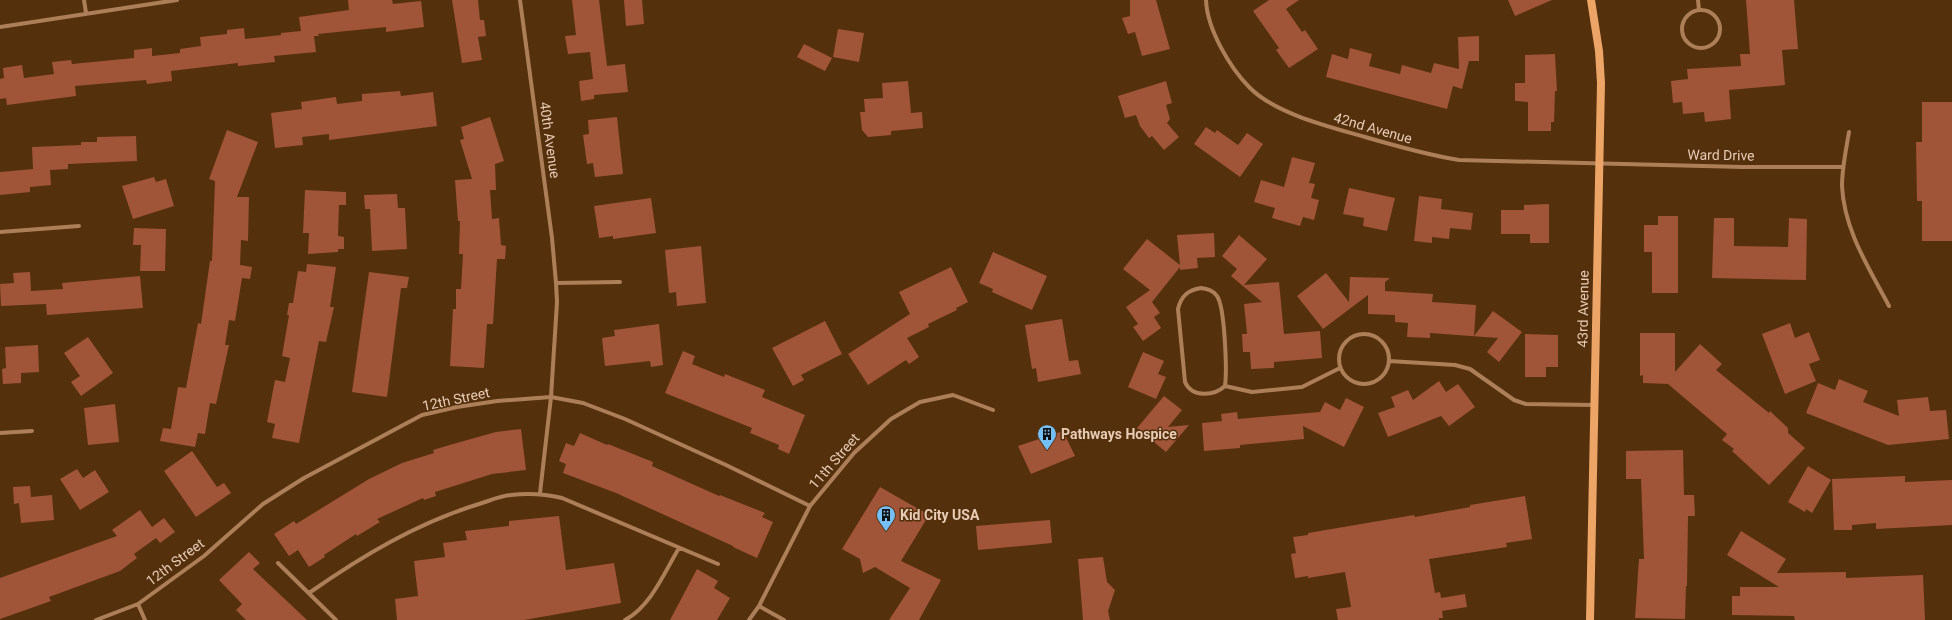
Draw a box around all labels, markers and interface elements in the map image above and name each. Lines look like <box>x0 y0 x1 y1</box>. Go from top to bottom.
street label: 40th Avenue <box>537 101 563 179</box>
street label: 42nd Avenue <box>1332 109 1414 147</box>
street label: Ward Drive <box>1687 146 1755 164</box>
street label: 43rd Avenue <box>1574 270 1592 348</box>
street label: 12th Street <box>421 384 492 414</box>
building icon: Pathways Hospice <box>1036 423 1058 451</box>
place label: Pathways Hospice <box>1061 426 1177 442</box>
street label: 11th Street <box>806 430 863 492</box>
building icon: Kid City USA <box>875 504 897 532</box>
place label: Kid City USA <box>900 507 980 523</box>
street label: 12th Street <box>143 535 207 589</box>

